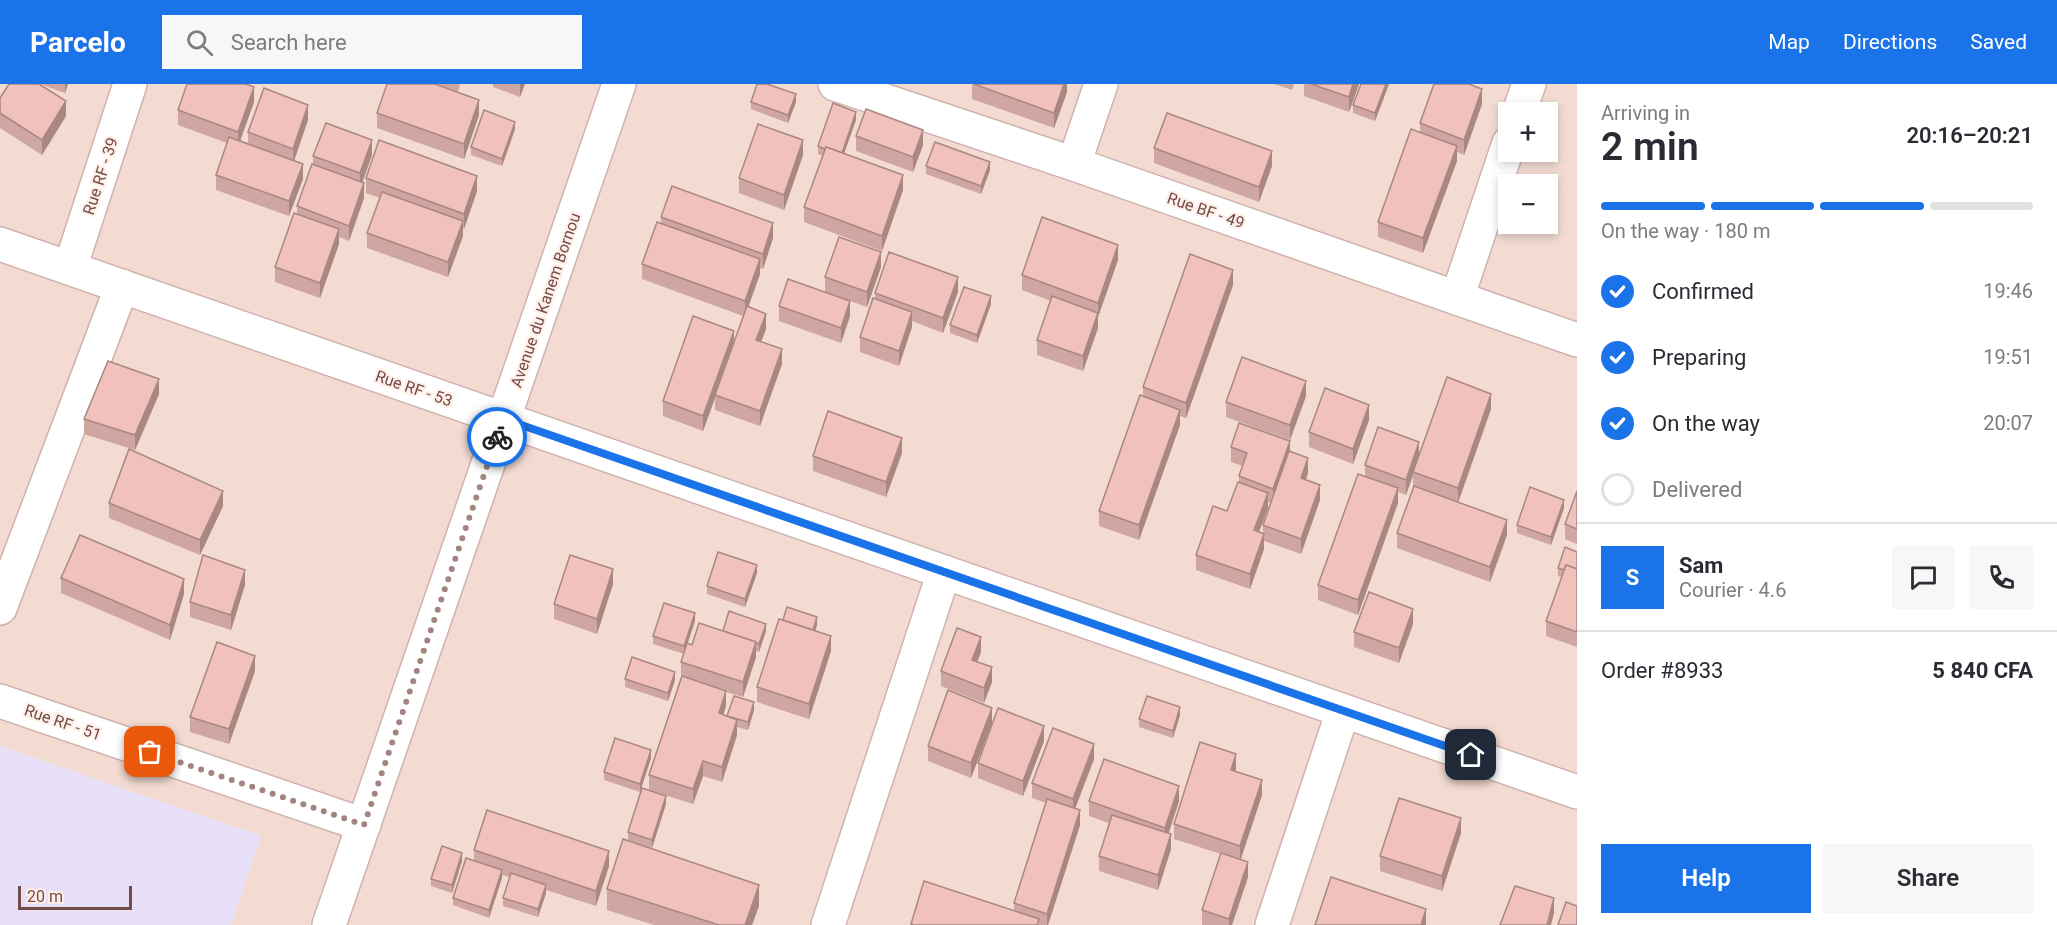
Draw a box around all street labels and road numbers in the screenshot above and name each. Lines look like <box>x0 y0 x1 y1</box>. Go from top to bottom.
street label: Rue RF - 39 <box>79 135 122 217</box>
street label: Rue BF - 49 <box>1165 188 1247 233</box>
street label: Avenue du Kanem Bornou <box>507 210 584 390</box>
street label: Rue RF - 53 <box>373 366 455 411</box>
street label: Rue RF - 51 <box>22 700 104 745</box>

